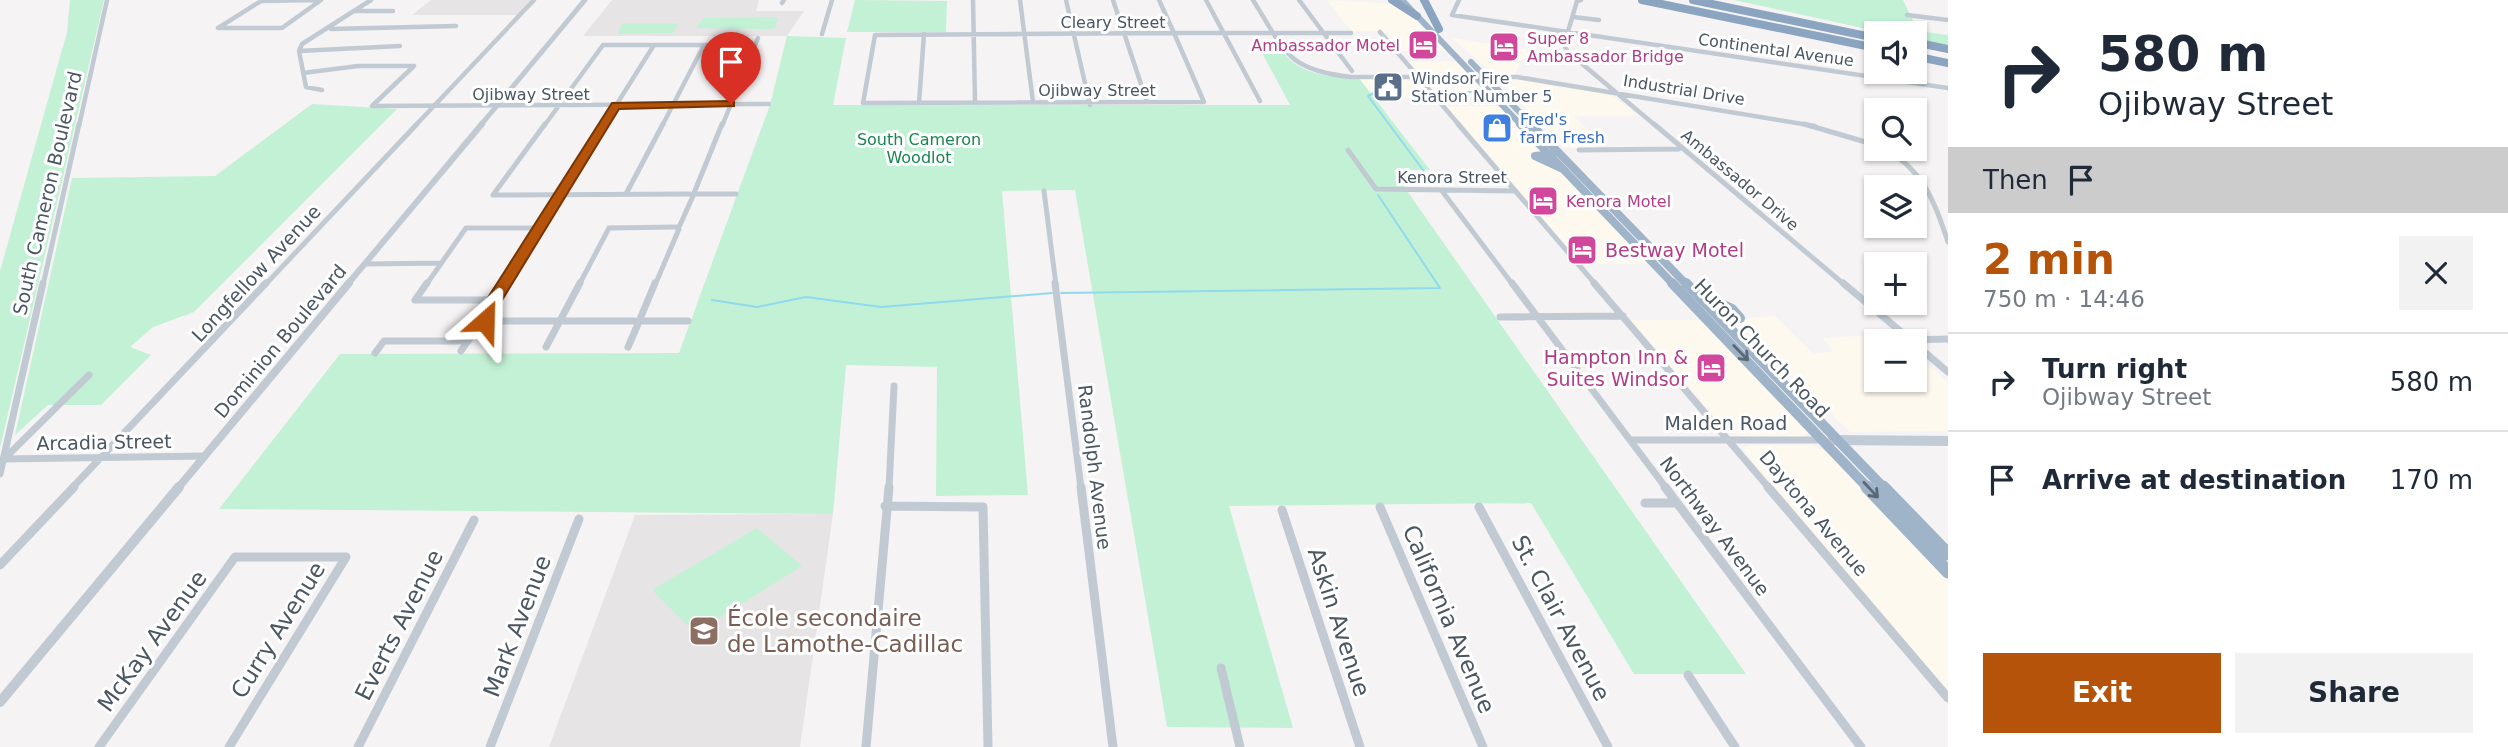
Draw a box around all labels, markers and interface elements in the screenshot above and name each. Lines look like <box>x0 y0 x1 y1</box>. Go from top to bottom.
street label: Cleary Street <box>1060 13 1166 32</box>
map controls <box>1864 21 1927 392</box>
button: sound <box>1864 21 1927 84</box>
text: 580 m <box>2098 26 2268 83</box>
hotel icon: Ambassador Motel <box>1406 28 1440 62</box>
icon: right <box>1983 28 2074 119</box>
place label: Super 8 Ambassador Bridge <box>1527 29 1684 66</box>
hotel icon: Super 8 Ambassador Bridge <box>1487 30 1521 64</box>
street label: Continental Avenue <box>1697 30 1855 70</box>
pin <box>701 32 761 104</box>
place label: Ambassador Motel <box>1251 36 1400 55</box>
icon: arrive <box>712 43 750 81</box>
street label: South Cameron Boulevard <box>8 69 86 317</box>
place label: Windsor Fire Station Number 5 <box>1411 69 1553 106</box>
public building icon: Windsor Fire Station Number 5 <box>1371 70 1405 104</box>
street label: Industrial Drive <box>1622 71 1746 109</box>
street label: Ojibway Street <box>1038 81 1156 100</box>
street label: Ojibway Street <box>472 85 590 104</box>
text: Ojibway Street <box>2098 85 2333 123</box>
button: search <box>1864 98 1927 161</box>
place label: Fred's farm Fresh <box>1520 110 1605 147</box>
shop icon: Fred's farm Fresh <box>1480 111 1514 145</box>
street label: Ambassador Drive <box>1677 125 1803 235</box>
park label: South Cameron Woodlot <box>857 130 981 167</box>
icon: arrive <box>2062 161 2100 199</box>
text: Then <box>1983 165 2048 195</box>
street label: Kenora Street <box>1397 168 1507 187</box>
button: layers <box>1864 175 1927 238</box>
hotel icon: Kenora Motel <box>1526 184 1560 218</box>
place label: Kenora Motel <box>1566 192 1671 211</box>
street label: Longfellow Avenue <box>187 200 325 346</box>
hotel icon: Bestway Motel <box>1565 233 1599 267</box>
text: 2 min <box>1983 235 2115 284</box>
button: close <box>2399 236 2473 310</box>
place label: Bestway Motel <box>1605 239 1744 261</box>
button: + <box>1864 252 1927 315</box>
street label: Dominion Boulevard <box>209 260 351 422</box>
street label: Huron Church Road <box>1690 274 1834 422</box>
position arrow <box>448 284 522 358</box>
text: 750 m · 14:46 <box>1983 286 2145 312</box>
button: − <box>1864 329 1927 392</box>
one-way arrow <box>1732 344 1749 361</box>
place label: Hampton Inn & Suites Windsor <box>1544 346 1688 390</box>
hotel icon: Hampton Inn & Suites Windsor <box>1694 351 1728 385</box>
text: Turn right <box>2042 354 2187 384</box>
icon: right <box>1983 363 2021 401</box>
text: 580 m <box>2390 367 2473 397</box>
street label: Randolph Avenue <box>1074 383 1116 551</box>
text: Ojibway Street <box>2042 384 2211 410</box>
street label: Malden Road <box>1665 412 1787 434</box>
street label: Arcadia Street <box>36 430 172 454</box>
street label: Daytona Avenue <box>1755 446 1873 580</box>
street label: Northway Avenue <box>1656 452 1774 600</box>
icon: arrive <box>1983 461 2021 499</box>
text: Arrive at destination <box>2042 465 2346 495</box>
text: 170 m <box>2390 465 2473 495</box>
one-way arrow <box>1863 481 1879 499</box>
street label: California Avenue <box>1398 521 1500 717</box>
street label: St. Clair Avenue <box>1506 531 1616 705</box>
street label: Askin Avenue <box>1303 544 1375 700</box>
street label: Everts Avenue <box>350 545 448 705</box>
street label: Mark Avenue <box>478 552 556 700</box>
street label: Curry Avenue <box>226 557 330 703</box>
street label: McKay Avenue <box>92 566 212 716</box>
place label: École secondaire de Lamothe-Cadillac <box>727 604 963 657</box>
school or university icon: École secondaire de Lamothe-Cadillac <box>687 614 721 648</box>
button: Exit <box>1983 653 2221 733</box>
button: Share <box>2235 653 2473 733</box>

